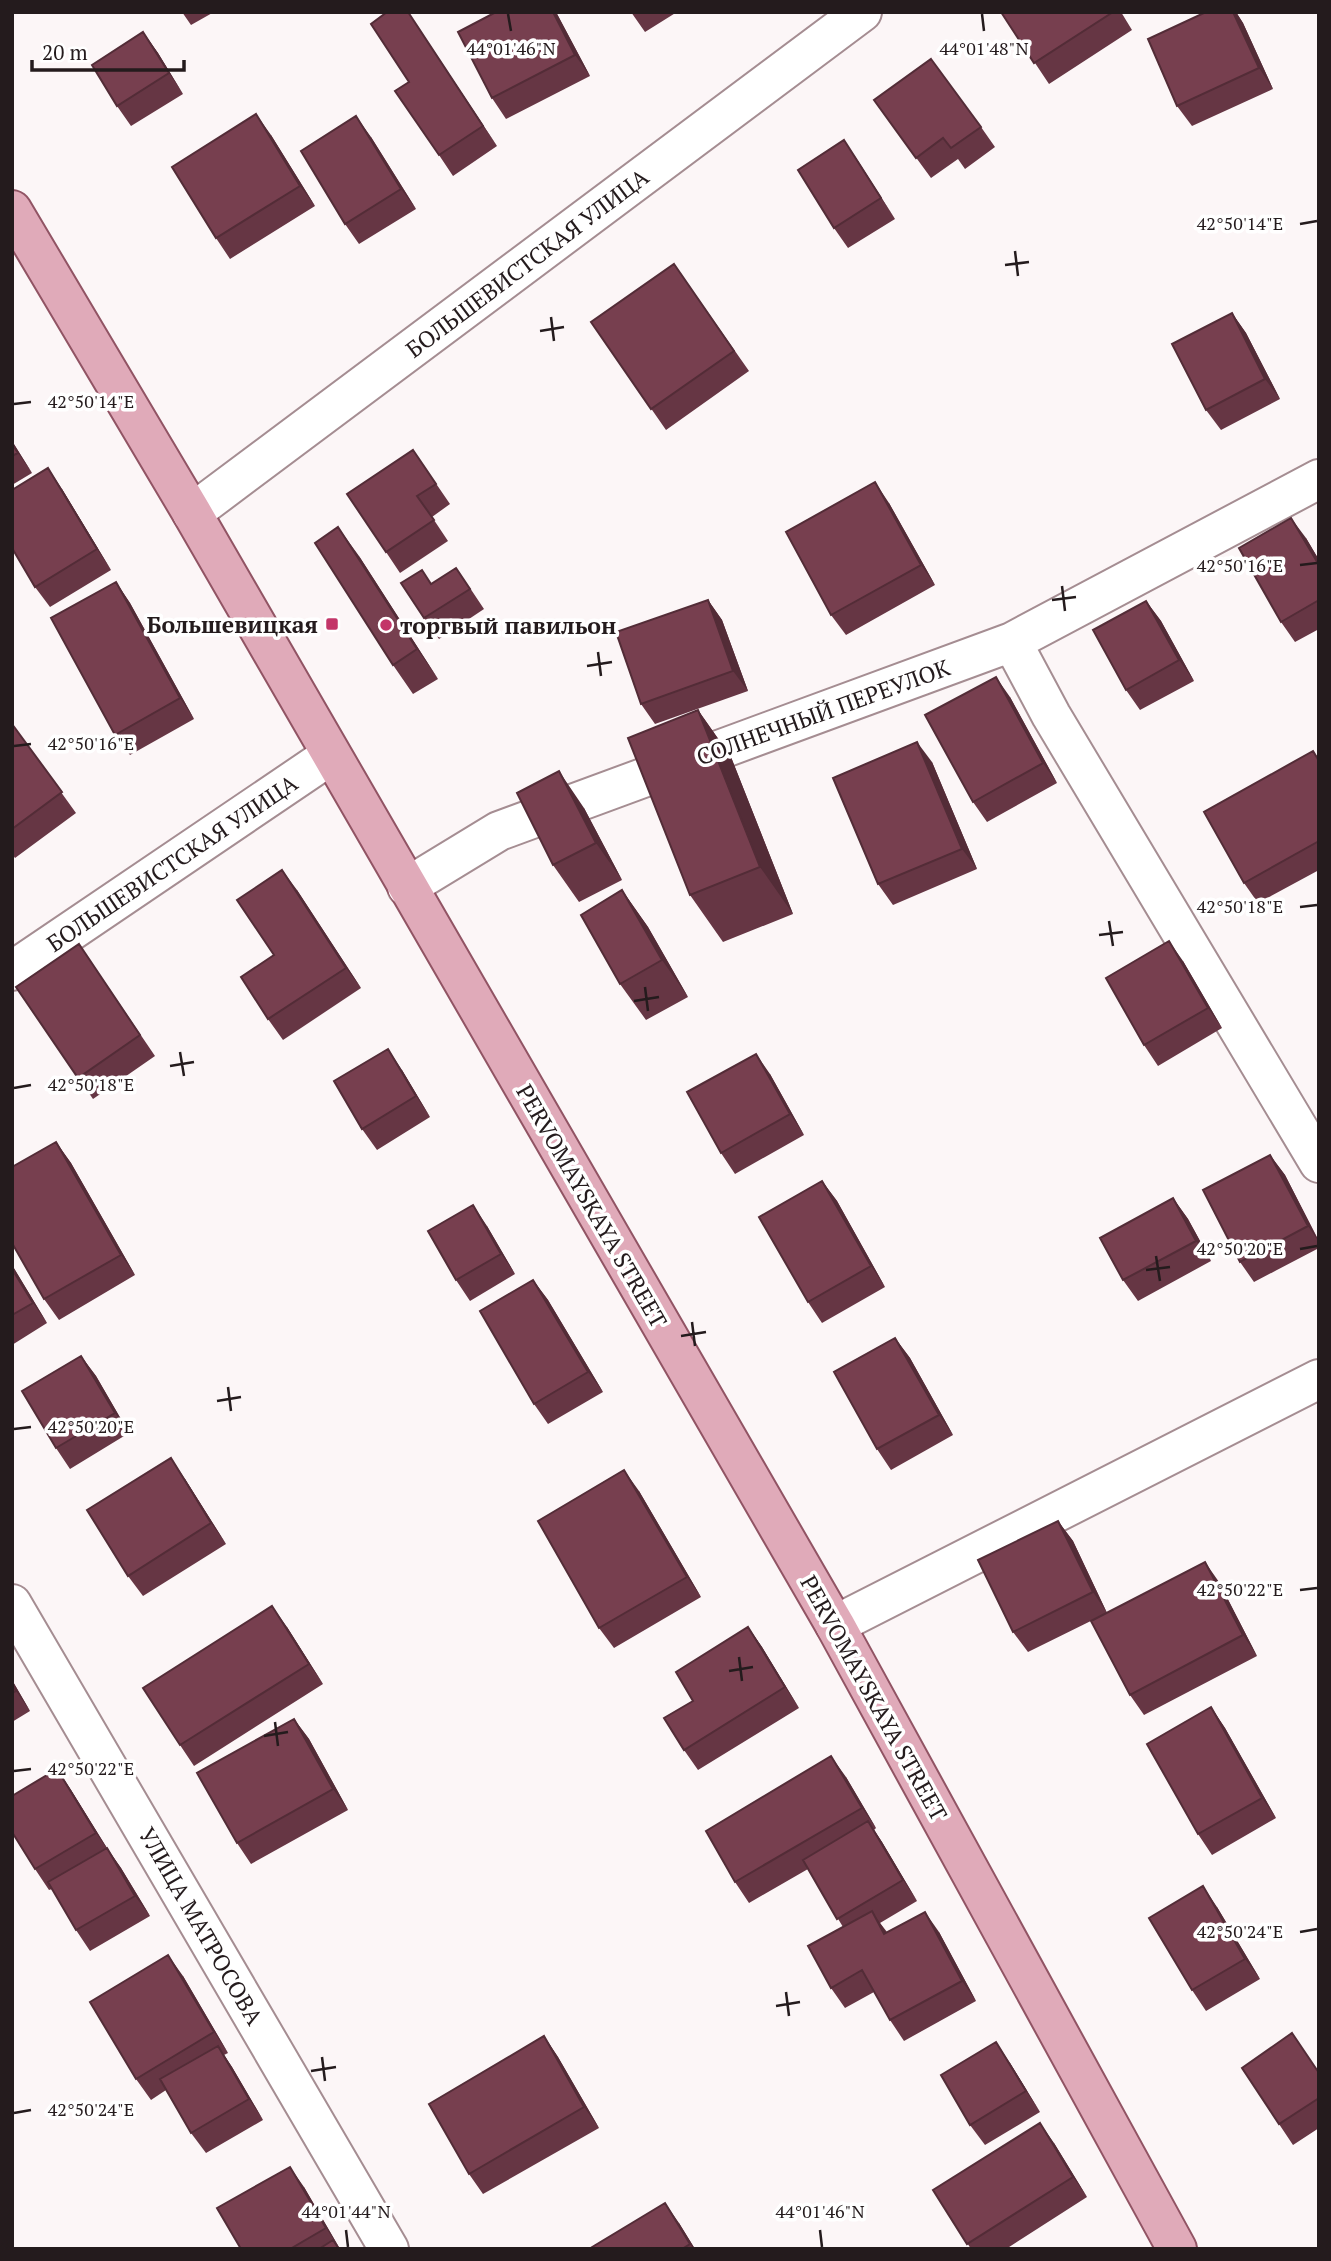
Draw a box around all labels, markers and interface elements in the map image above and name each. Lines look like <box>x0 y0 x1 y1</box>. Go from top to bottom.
scale bar <box>32 28 184 72</box>
text: 44°01'46"N <box>466 36 556 60</box>
text: 44°01'48"N <box>939 36 1029 60</box>
text: 20 m <box>42 38 88 66</box>
street label: БОЛЬШЕВИСТСКАЯ УЛИЦА <box>399 161 655 365</box>
text: 42°50'14"E <box>1197 211 1283 235</box>
text: 42°50'14"E <box>48 389 134 413</box>
text: 42°50'16"E <box>1197 553 1283 577</box>
place label: Большевицкая <box>147 609 318 640</box>
place label: торгвый павильон <box>400 610 616 641</box>
marker: Большевицкая <box>324 616 340 632</box>
marker: торгвый павильон <box>378 617 394 633</box>
street label: СОЛНЕЧНЫЙ ПЕРЕУЛОК <box>692 652 954 772</box>
text: 42°50'16"E <box>48 731 134 755</box>
street label: БОЛЬШЕВИСТСКАЯ УЛИЦА <box>40 767 304 959</box>
text: 42°50'18"E <box>1197 894 1283 918</box>
text: 42°50'18"E <box>48 1072 134 1096</box>
street label: PERVOMAYSKAYA STREET <box>509 1079 675 1333</box>
text: 42°50'20"E <box>1197 1236 1283 1260</box>
text: 42°50'20"E <box>48 1414 134 1438</box>
street label: PERVOMAYSKAYA STREET <box>793 1570 955 1826</box>
text: 42°50'22"E <box>1197 1577 1283 1601</box>
text: 42°50'22"E <box>48 1756 134 1780</box>
street label: УЛИЦА МАТРОСОВА <box>132 1821 270 2031</box>
text: 42°50'24"E <box>1197 1919 1283 1943</box>
text: 42°50'24"E <box>48 2097 134 2121</box>
text: 44°01'44"N <box>301 2199 391 2223</box>
text: 44°01'46"N <box>775 2199 865 2223</box>

